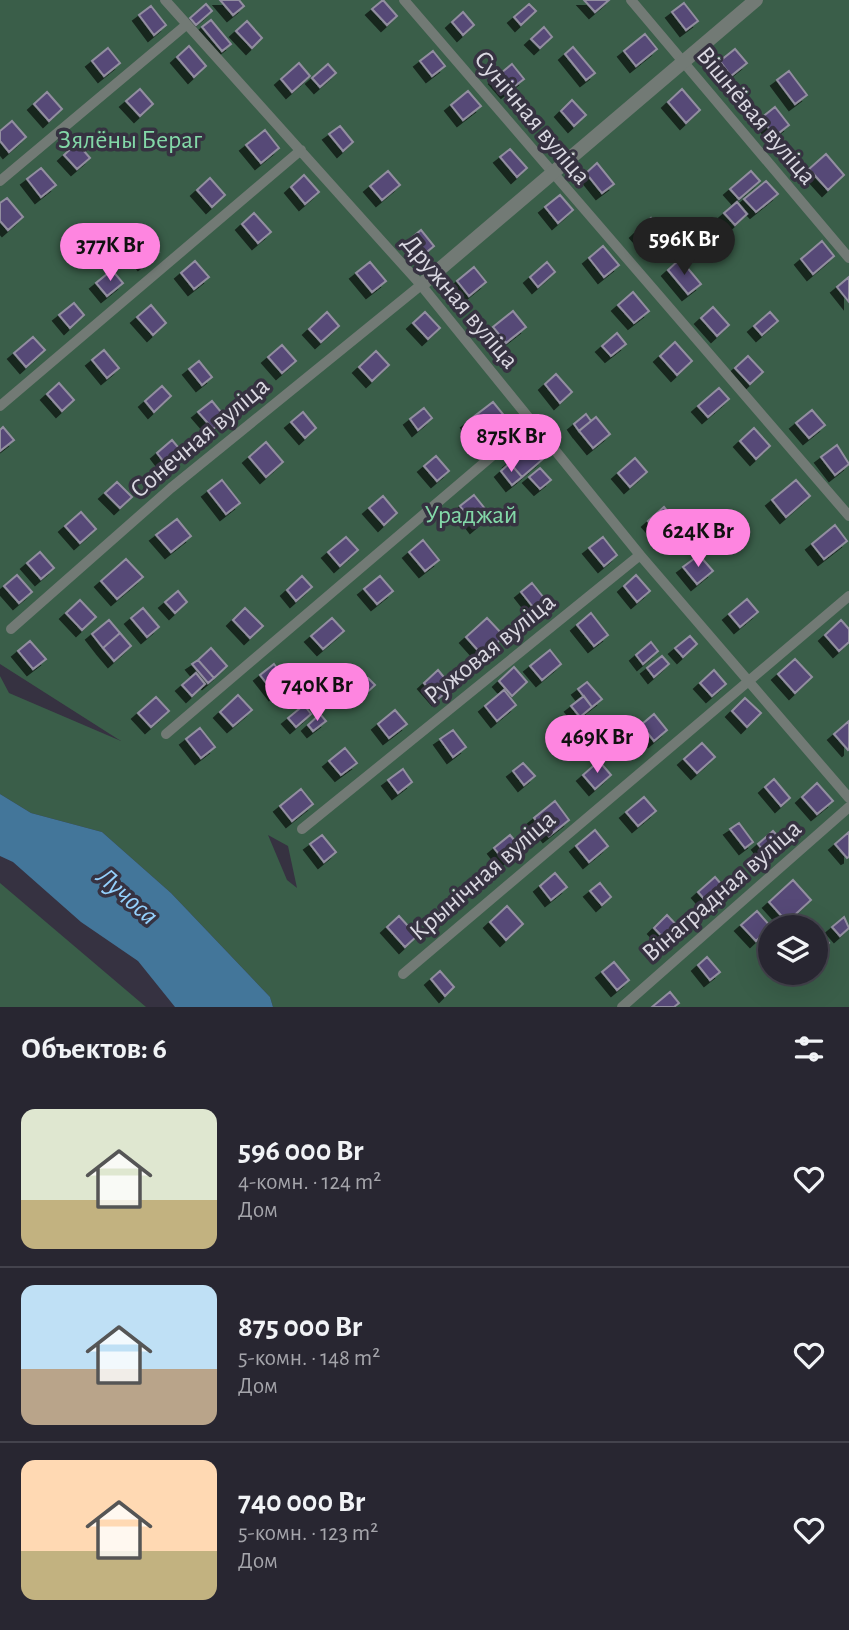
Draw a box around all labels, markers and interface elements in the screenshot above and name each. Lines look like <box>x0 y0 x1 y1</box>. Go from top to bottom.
street label: Вішнёвая вуліца <box>691 42 821 190</box>
street label: Сунічная вуліца <box>469 46 595 190</box>
park label: Зялёны Бераг <box>58 127 203 153</box>
pin: 596K Br <box>619 218 749 277</box>
pin: 377K Br <box>45 224 175 283</box>
text: 596K Br <box>649 228 719 251</box>
street label: Дружная вуліца <box>397 230 524 374</box>
text: 377K Br <box>76 234 144 257</box>
street label: Сонечная вуліца <box>125 372 274 503</box>
pin: 875K Br <box>446 414 576 474</box>
text: 875K Br <box>476 425 546 448</box>
park label: Ураджай <box>424 502 518 528</box>
pin: 624K Br <box>633 510 763 569</box>
text: 624K Br <box>662 520 734 543</box>
street label: Ружовая вуліца <box>419 588 560 709</box>
pin: 740K Br <box>252 664 382 723</box>
text: 740K Br <box>281 674 353 697</box>
pin: 469K Br <box>532 716 662 775</box>
text: 469K Br <box>561 726 633 749</box>
street label: Крынічная вуліца <box>405 806 561 946</box>
street label: Вінаградная вуліца <box>637 815 806 967</box>
water label: Лучоса <box>90 862 163 931</box>
map controls <box>758 915 828 985</box>
button: layers <box>758 915 828 985</box>
icon: filters <box>790 1030 828 1068</box>
text: Объектов: 6 <box>21 1034 167 1064</box>
text: 596 000 Br <box>238 1136 364 1166</box>
icon: home <box>77 1137 161 1221</box>
icon: heart <box>790 1160 828 1198</box>
text: 4-комн. · 124 m² <box>238 1171 381 1194</box>
text: Дом <box>238 1199 278 1222</box>
text: 875 000 Br <box>238 1312 362 1342</box>
icon: home <box>77 1313 161 1397</box>
icon: heart <box>790 1336 828 1374</box>
text: 5-комн. · 148 m² <box>238 1347 380 1370</box>
text: Дом <box>238 1375 278 1398</box>
text: 740 000 Br <box>238 1487 365 1517</box>
icon: home <box>77 1488 161 1572</box>
icon: heart <box>790 1511 828 1549</box>
text: 5-комн. · 123 m² <box>238 1522 378 1545</box>
text: Дом <box>238 1550 278 1573</box>

